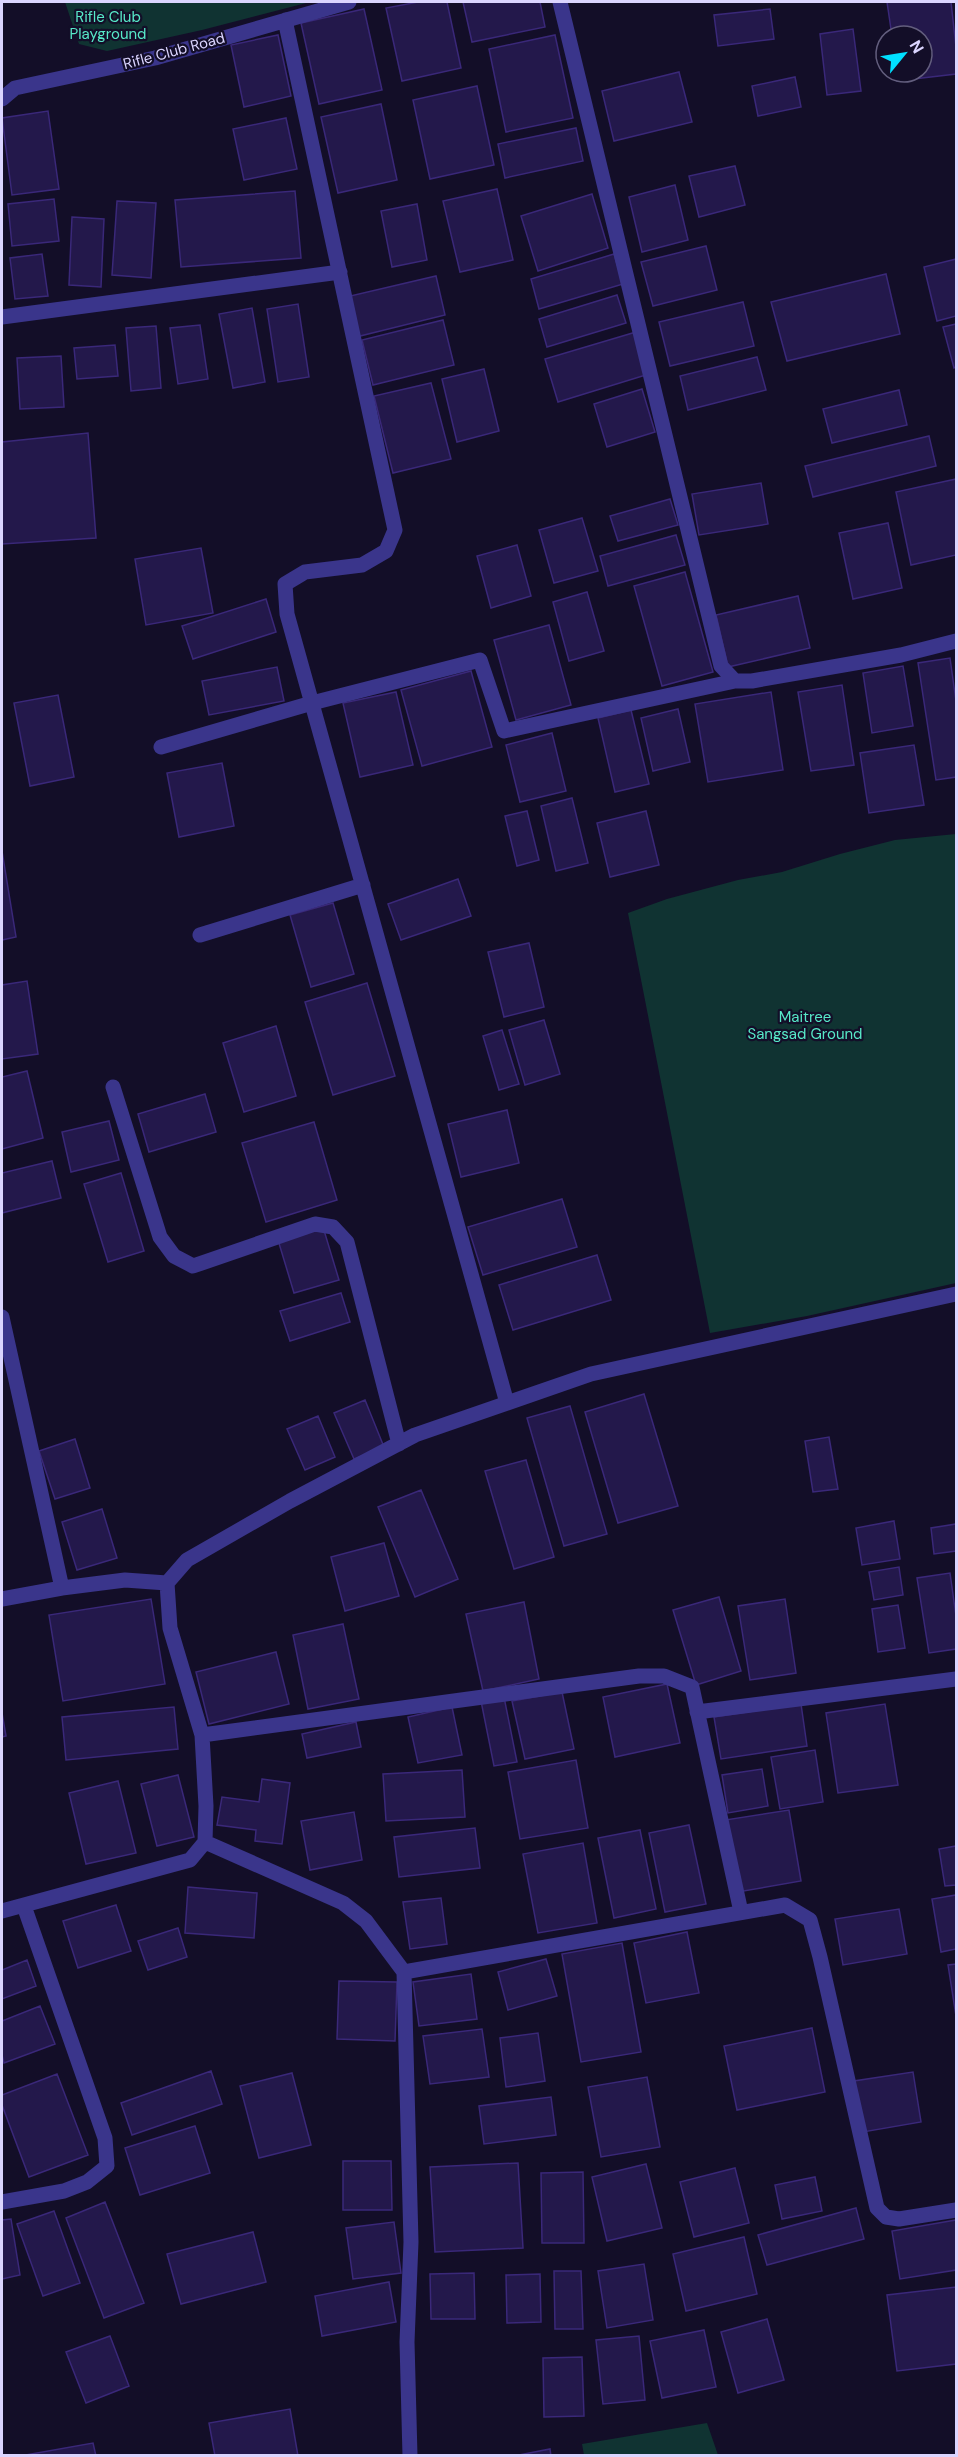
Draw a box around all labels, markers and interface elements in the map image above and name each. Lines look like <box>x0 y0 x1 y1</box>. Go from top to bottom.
park label: Rifle Club Playground <box>70 7 147 44</box>
north arrow <box>874 24 934 84</box>
street label: Rifle Club Road <box>121 28 227 74</box>
text: N <box>905 36 929 57</box>
park label: Maitree Sangsad Ground <box>747 1007 863 1044</box>

